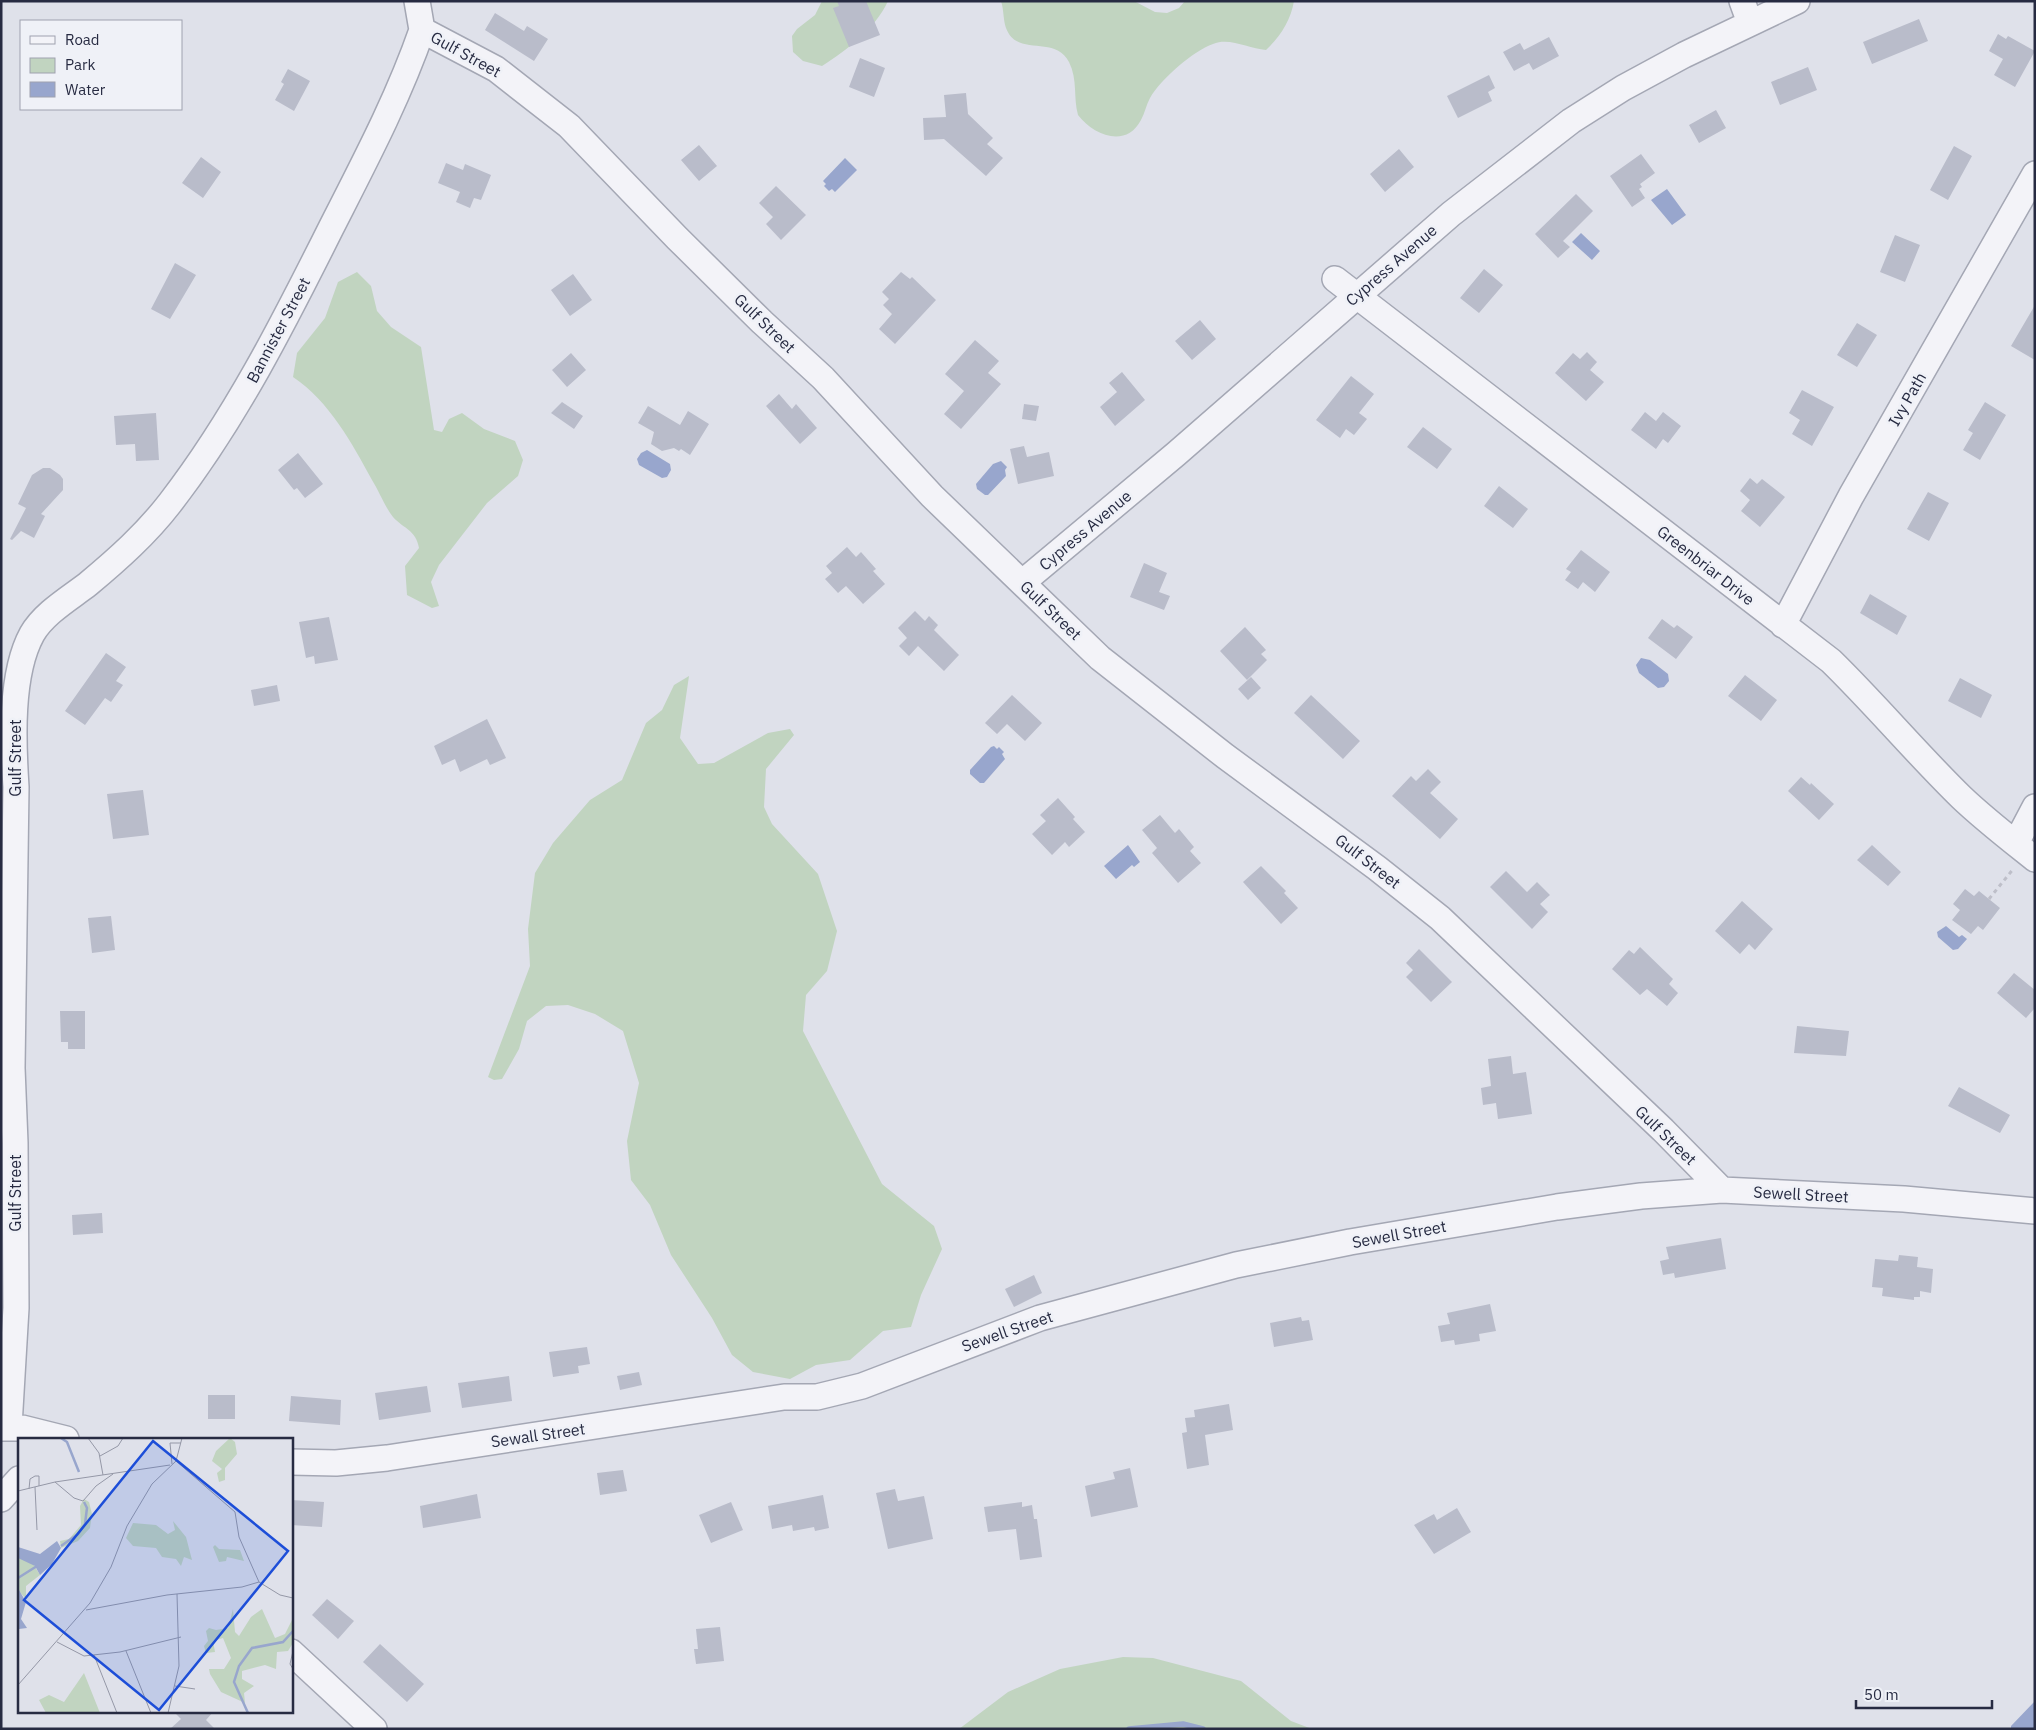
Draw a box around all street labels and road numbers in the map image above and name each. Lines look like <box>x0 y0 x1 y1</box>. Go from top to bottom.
street label: Gulf Street <box>427 26 505 82</box>
street label: Cypress Avenue <box>1341 220 1441 310</box>
street label: Bannister Street <box>242 274 314 386</box>
street label: Gulf Street <box>730 289 800 357</box>
street label: Ivy Path <box>1884 369 1930 429</box>
street label: Cypress Avenue <box>1035 485 1135 574</box>
street label: Greenbriar Drive <box>1653 521 1759 609</box>
street label: Gulf Street <box>1016 576 1086 644</box>
street label: Gulf Street <box>5 719 25 797</box>
street label: Gulf Street <box>1331 829 1405 893</box>
street label: Gulf Street <box>1631 1101 1701 1169</box>
street label: Gulf Street <box>5 1154 25 1232</box>
street label: Sewell Street <box>1753 1182 1849 1206</box>
street label: Sewell Street <box>1350 1216 1448 1252</box>
street label: Sewell Street <box>959 1306 1055 1356</box>
street label: Sewall Street <box>490 1418 586 1452</box>

